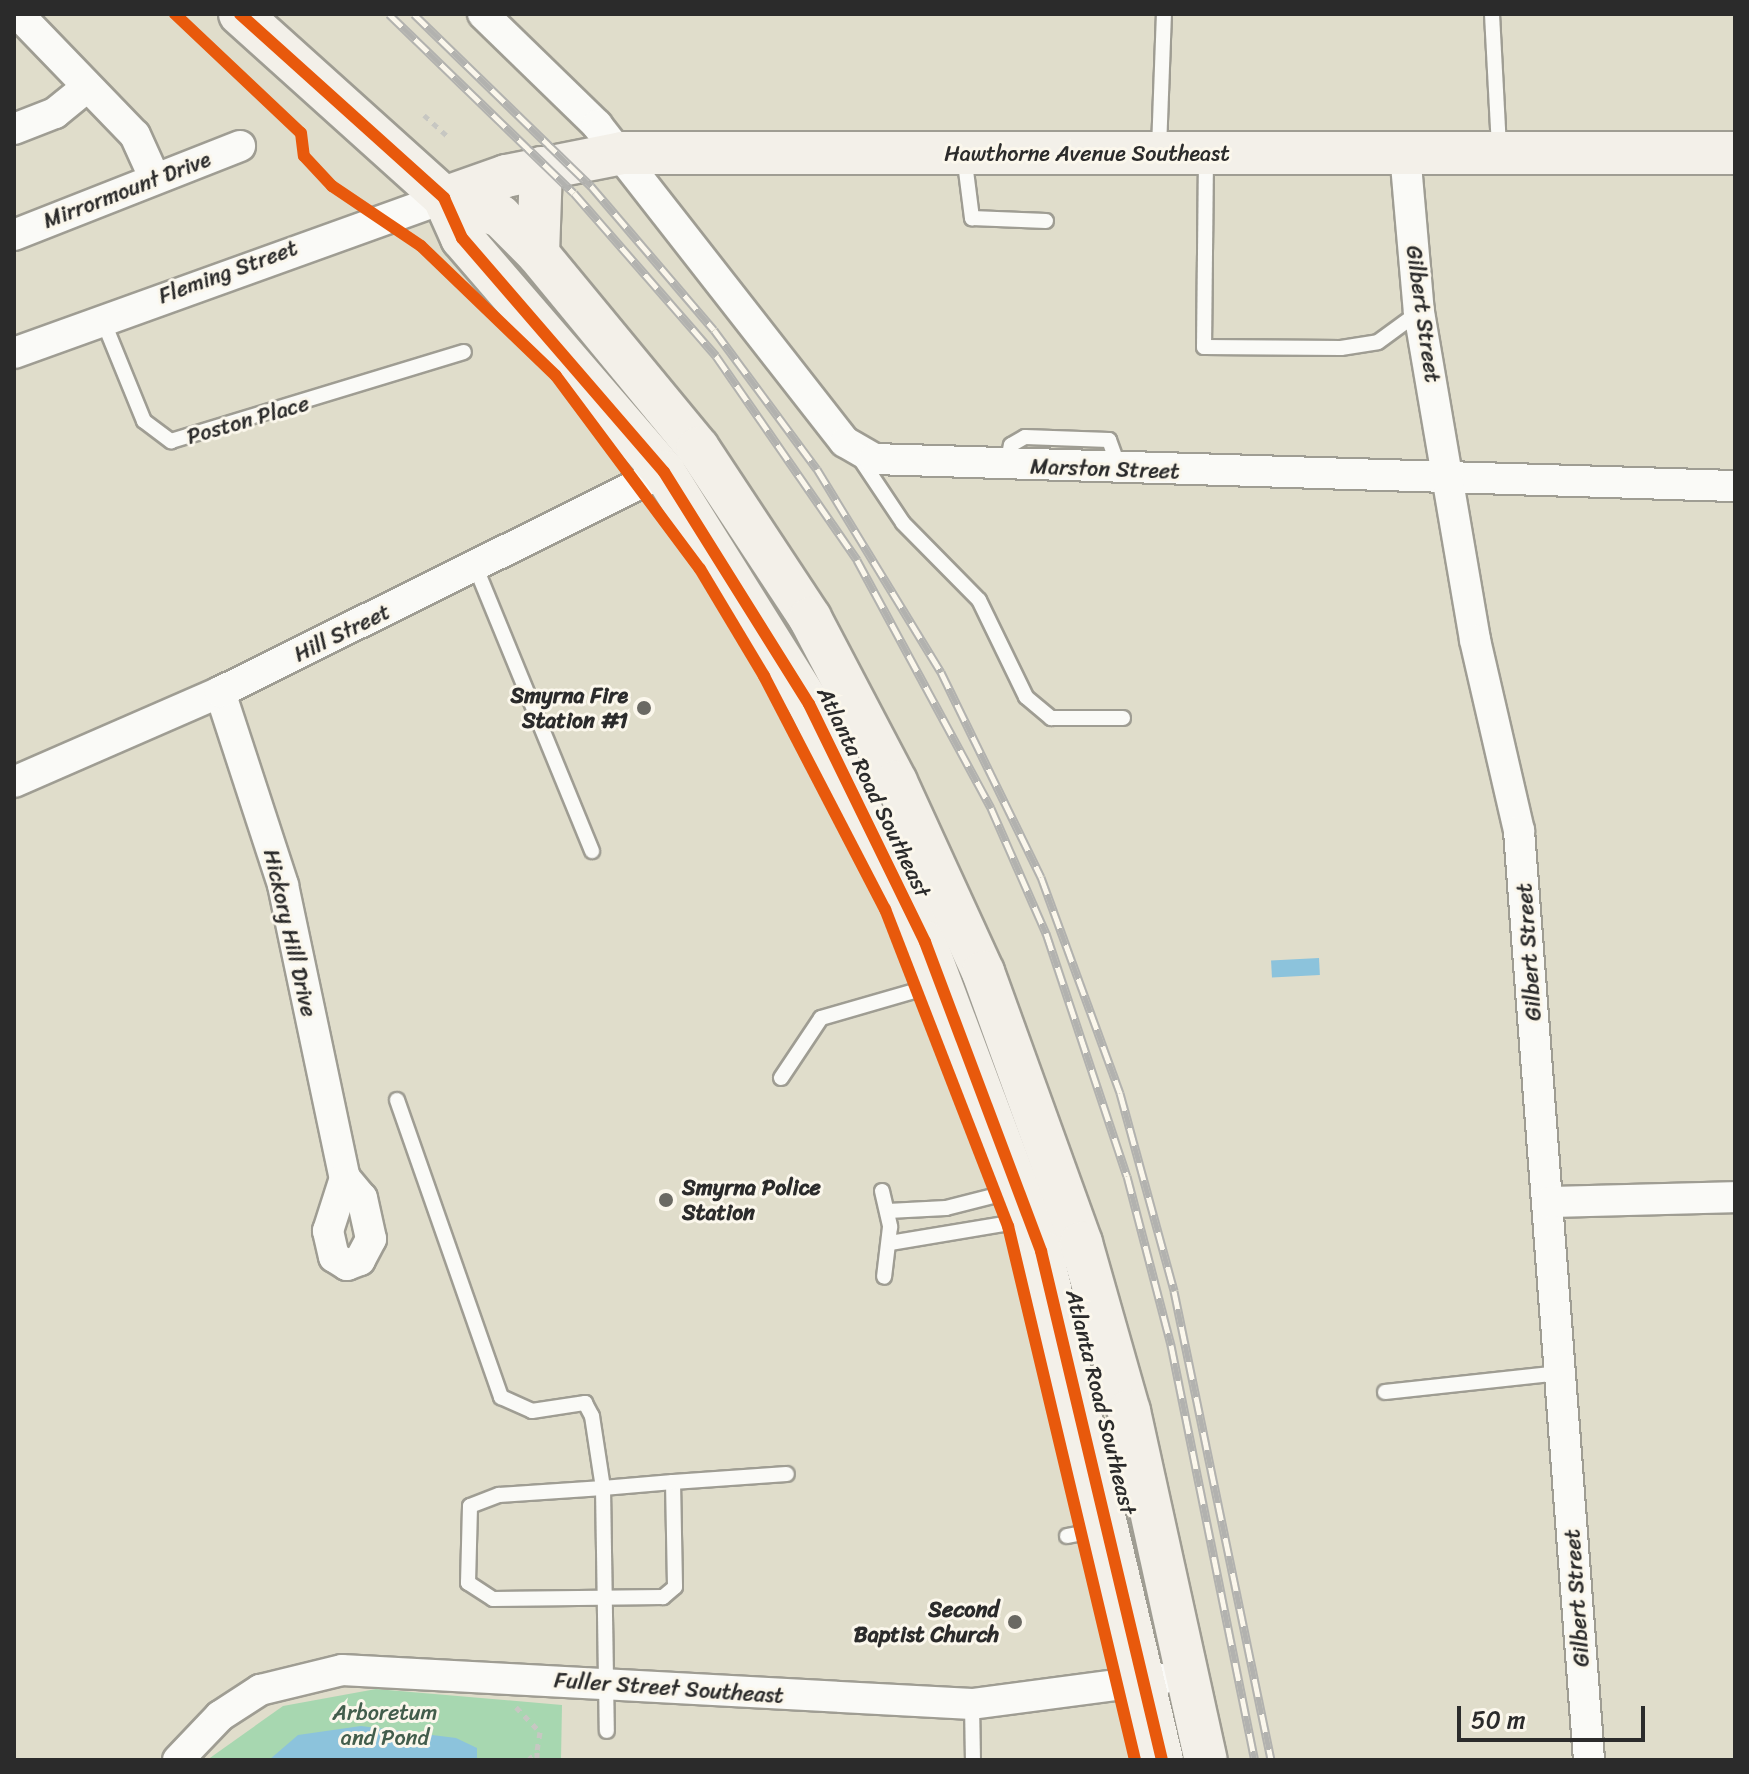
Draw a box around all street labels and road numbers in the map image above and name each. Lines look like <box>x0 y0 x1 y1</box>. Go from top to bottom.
street label: Hawthorne Avenue Southeast <box>944 141 1230 167</box>
street label: Mirrormount Drive <box>39 146 215 234</box>
street label: Fleming Street <box>155 235 301 309</box>
street label: Gilbert Street <box>1400 244 1446 384</box>
street label: Poston Place <box>184 390 312 450</box>
street label: Marston Street <box>1030 453 1180 485</box>
street label: Hill Street <box>290 598 394 668</box>
street label: Atlanta Road Southeast <box>812 683 936 901</box>
street label: Hickory Hill Drive <box>258 847 322 1019</box>
street label: Gilbert Street <box>1511 883 1547 1021</box>
street label: Atlanta Road Southeast <box>1060 1287 1142 1517</box>
street label: Gilbert Street <box>1559 1529 1595 1667</box>
street label: Fuller Street Southeast <box>553 1667 785 1709</box>

